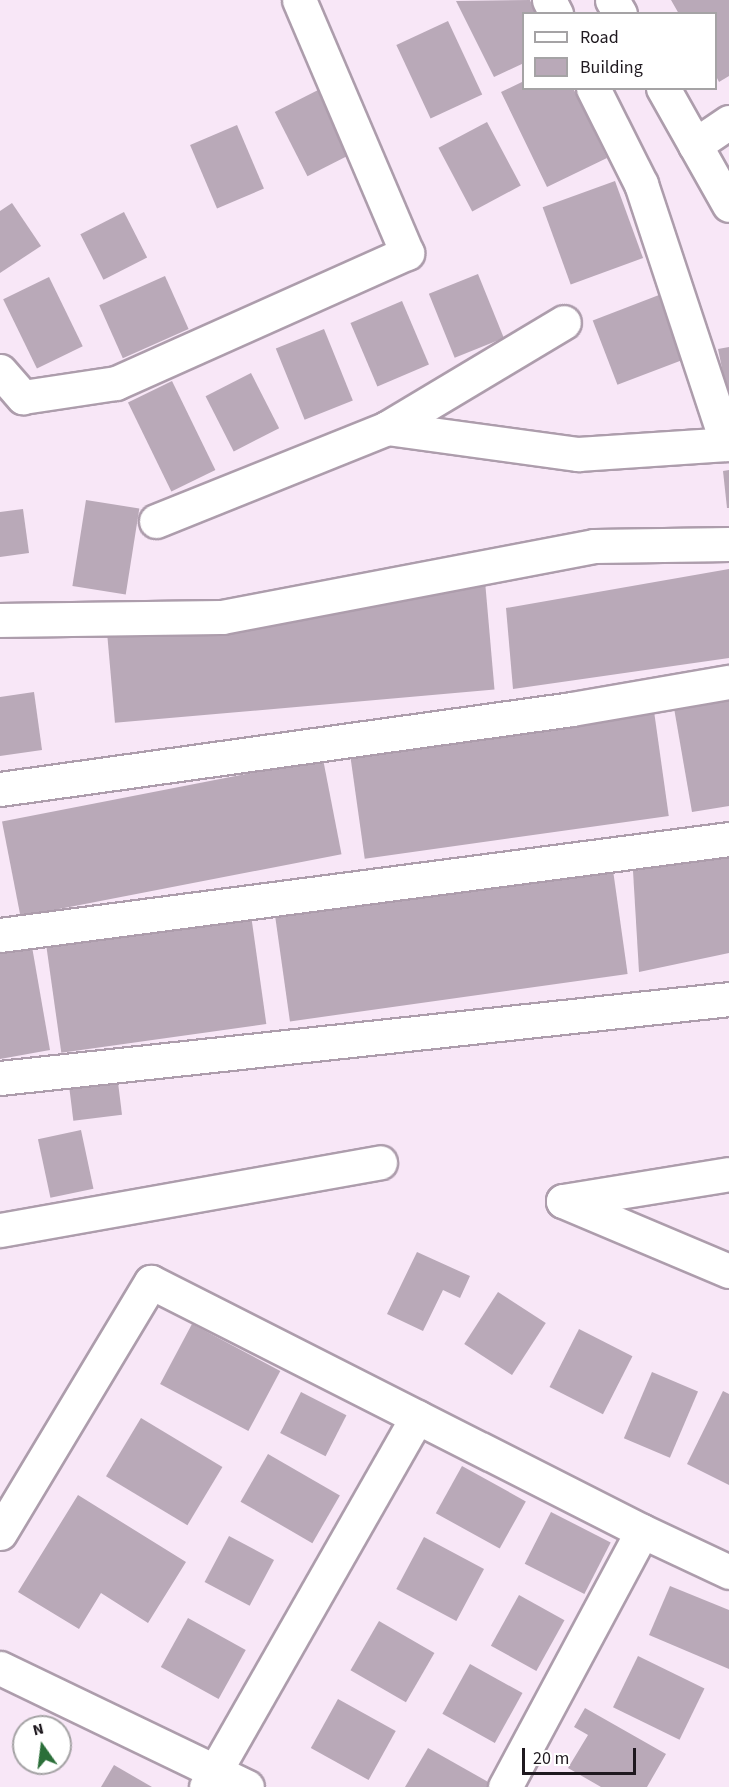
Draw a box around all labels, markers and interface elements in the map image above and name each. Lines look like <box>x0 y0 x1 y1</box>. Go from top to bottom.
legend <box>522 12 717 90</box>
text: Road <box>580 25 619 50</box>
text: Building <box>580 55 643 80</box>
north arrow <box>12 1715 72 1775</box>
text: N <box>30 1718 46 1741</box>
scale bar <box>525 1736 639 1774</box>
text: 20 m <box>533 1746 569 1771</box>

